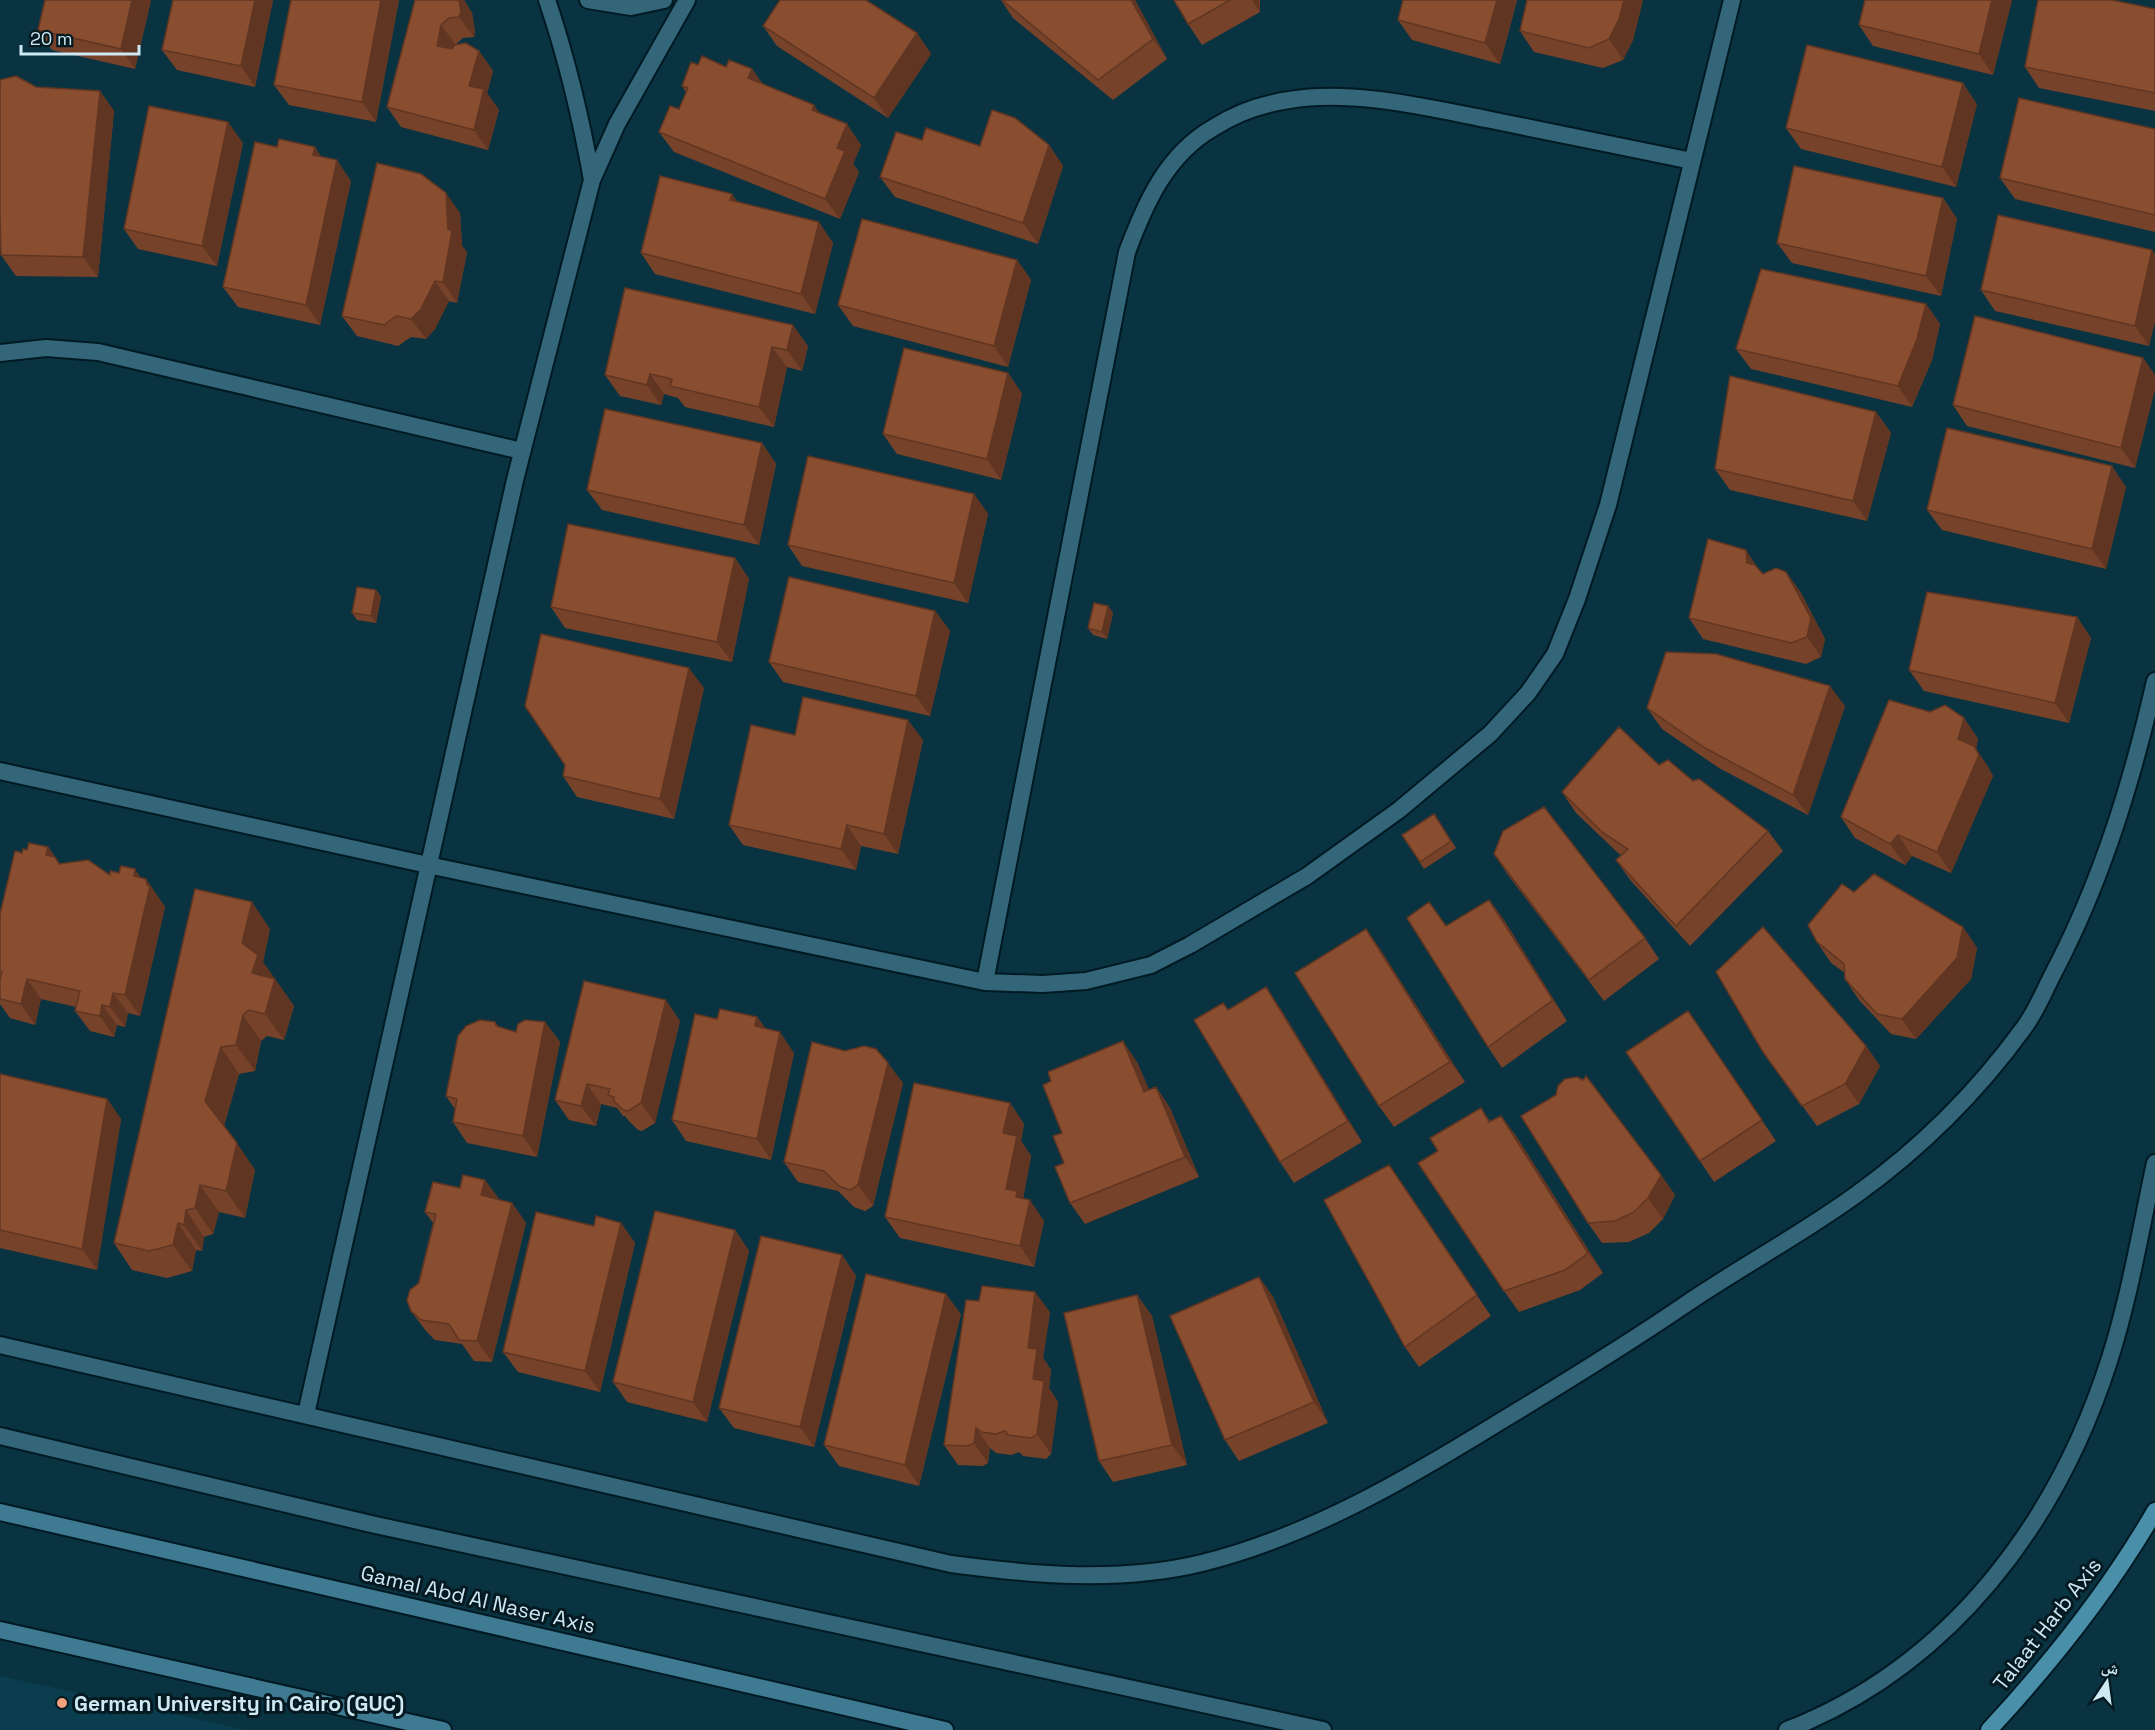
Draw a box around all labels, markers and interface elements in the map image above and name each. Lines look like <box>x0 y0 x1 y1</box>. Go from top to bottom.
scale bar <box>21 18 140 56</box>
text: 20 m <box>30 27 73 50</box>
street label: Talaat Harb Axis <box>1987 1552 2107 1696</box>
street label: Gamal Abd Al Naser Axis <box>358 1559 598 1639</box>
north arrow <box>2077 1652 2137 1712</box>
text: ش <box>2100 1656 2121 1680</box>
place label: German University in Cairo (GUC) <box>74 1690 404 1717</box>
marker: German University in Cairo (GUC) <box>55 1696 69 1710</box>

